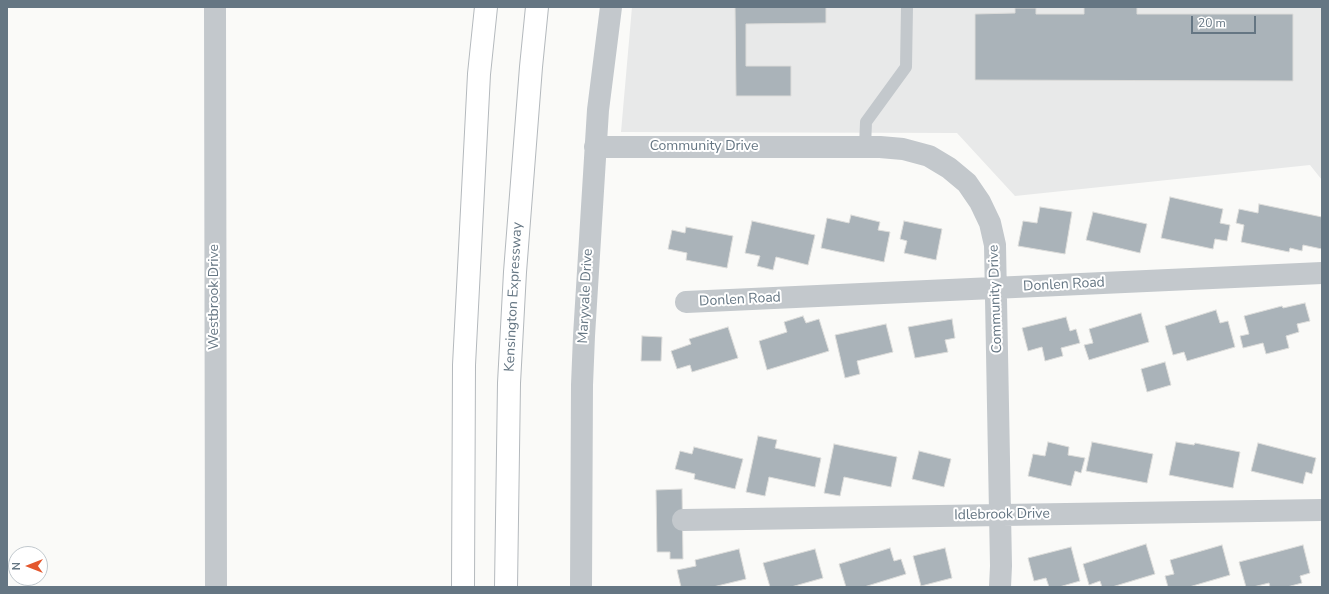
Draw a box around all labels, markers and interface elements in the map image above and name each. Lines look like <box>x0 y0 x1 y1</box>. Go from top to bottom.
scale bar <box>1193 8 1258 34</box>
text: 20 m <box>1198 15 1226 31</box>
street label: Community Drive <box>650 139 758 155</box>
street label: Kensington Expressway <box>502 222 526 372</box>
street label: Westbrook Drive <box>207 244 223 350</box>
street label: Community Drive <box>986 244 1006 354</box>
street label: Maryvale Drive <box>575 248 597 344</box>
street label: Donlen Road <box>1023 274 1105 296</box>
street label: Donlen Road <box>699 289 781 311</box>
street label: Idlebrook Drive <box>954 506 1050 524</box>
north arrow <box>8 546 48 586</box>
text: N <box>9 562 24 570</box>

